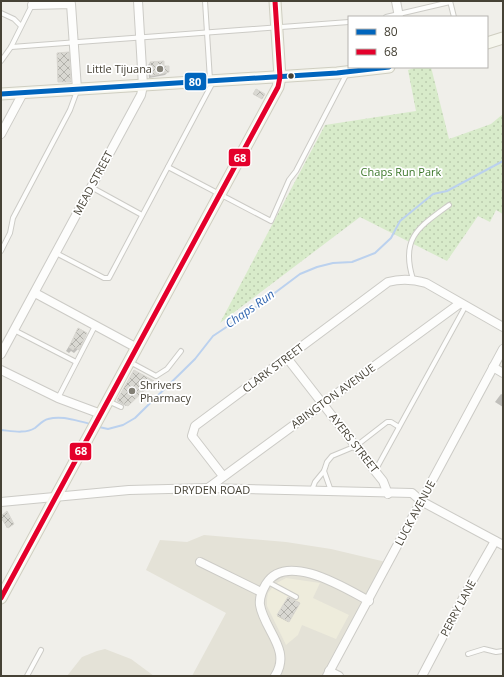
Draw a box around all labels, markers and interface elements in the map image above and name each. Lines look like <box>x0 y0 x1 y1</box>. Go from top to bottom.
legend <box>348 16 488 68</box>
text: 80 <box>384 23 398 40</box>
text: 68 <box>384 43 398 60</box>
place label: Little Tijuana <box>86 61 152 76</box>
marker: Little Tijuana <box>155 64 165 74</box>
unlabelled marker <box>286 71 296 81</box>
line badge: 80 <box>184 72 207 91</box>
text: 80 <box>189 74 201 89</box>
street label: MEAD STREET <box>69 148 116 218</box>
line badge: 68 <box>228 148 251 167</box>
text: 68 <box>234 150 246 165</box>
park label: Chaps Run Park <box>361 164 442 179</box>
water label: Chaps Run <box>222 285 278 332</box>
street label: CLARK STREET <box>239 340 306 396</box>
street label: ABINGTON AVENUE <box>287 360 378 431</box>
place label: Shrivers Pharmacy <box>140 377 192 405</box>
marker: Shrivers Pharmacy <box>127 386 137 396</box>
street label: AYERS STREET <box>326 410 382 476</box>
line badge: 68 <box>69 442 92 461</box>
text: 68 <box>75 443 87 458</box>
street label: LUCK AVENUE <box>391 477 438 548</box>
street label: DRYDEN ROAD <box>174 482 250 497</box>
street label: PERRY LANE <box>436 577 479 639</box>

